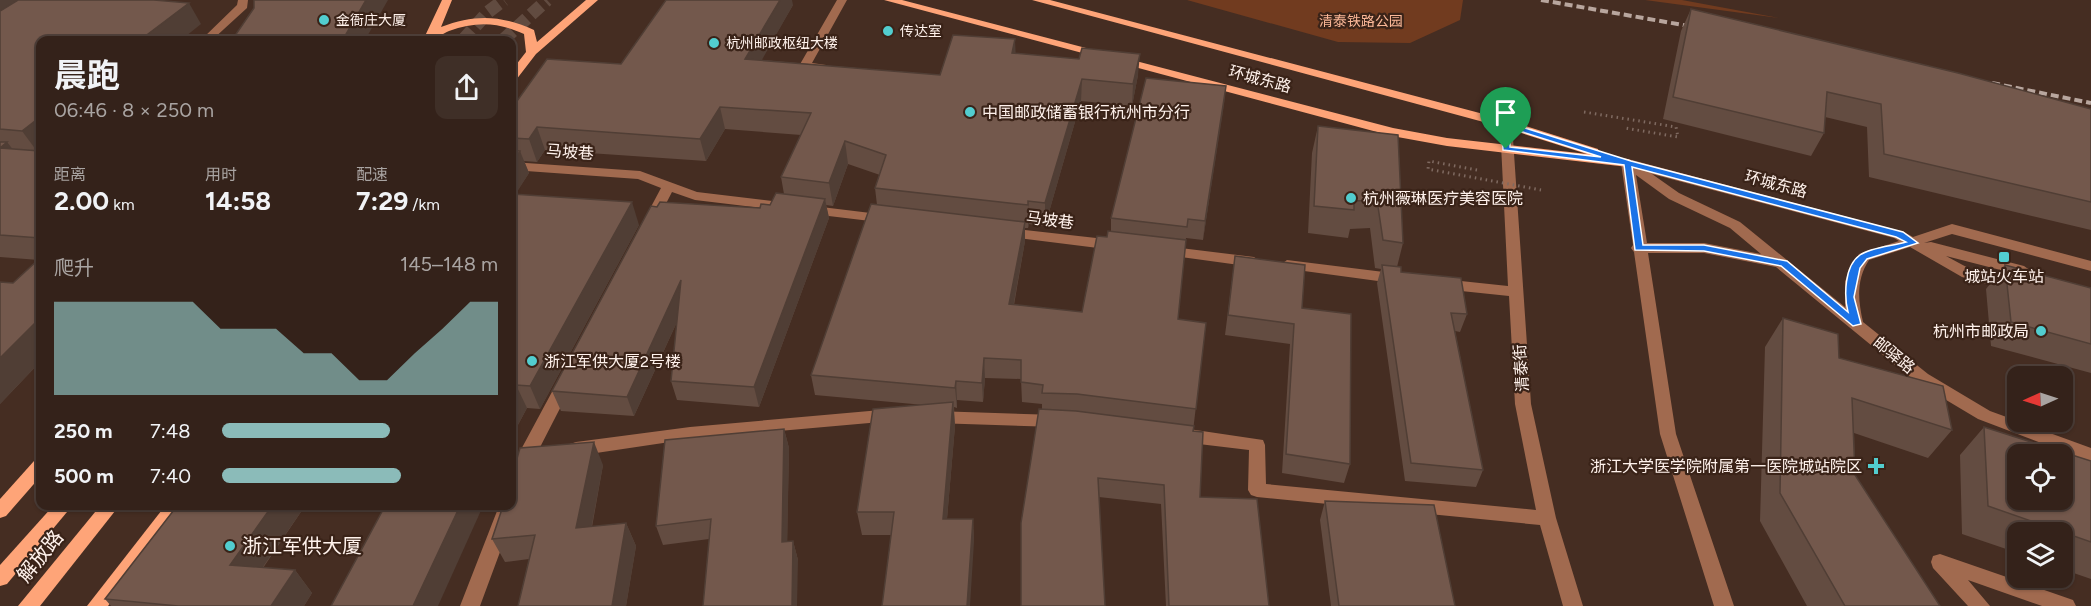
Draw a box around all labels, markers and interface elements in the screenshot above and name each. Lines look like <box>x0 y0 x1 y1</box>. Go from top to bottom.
place label: 金衙庄大厦 <box>336 12 406 29</box>
marker: 金衙庄大厦 <box>317 13 331 27</box>
park label: 清泰铁路公园 <box>1319 13 1403 30</box>
place label: 传达室 <box>900 23 942 40</box>
marker: 传达室 <box>881 24 895 38</box>
place label: 杭州邮政枢纽大楼 <box>726 35 838 52</box>
marker: 杭州邮政枢纽大楼 <box>707 36 721 50</box>
text: 晨跑 <box>54 56 120 95</box>
button: share <box>435 56 498 119</box>
street label: 环城东路 <box>1227 62 1293 96</box>
pin <box>1480 87 1531 149</box>
icon: arrive <box>1489 96 1522 129</box>
text: 06:46 · 8 × 250 m <box>54 98 214 122</box>
place label: 中国邮政储蓄银行杭州市分行 <box>982 103 1190 122</box>
marker: 中国邮政储蓄银行杭州市分行 <box>963 105 977 119</box>
street label: 马坡巷 <box>545 141 595 163</box>
text: 距离 <box>54 165 86 184</box>
text: 用时 <box>205 165 237 184</box>
text: 配速 <box>356 165 388 184</box>
street label: 环城东路 <box>1743 167 1809 201</box>
text: 2.00 <box>54 185 109 217</box>
text: 14:58 <box>205 185 271 217</box>
text: 7:29 <box>356 185 408 217</box>
place label: 杭州薇琳医疗美容医院 <box>1363 189 1523 208</box>
marker: 杭州薇琳医疗美容医院 <box>1344 191 1358 205</box>
text: km <box>109 195 135 214</box>
text: /km <box>408 195 440 214</box>
street label: 马坡巷 <box>1025 208 1075 232</box>
marker: 城站火车站 <box>1997 250 2011 264</box>
text: 145–148 m <box>400 252 498 276</box>
text: 爬升 <box>54 256 94 280</box>
place label: 城站火车站 <box>1964 267 2044 286</box>
place label: 杭州市邮政局 <box>1933 322 2029 341</box>
marker: 杭州市邮政局 <box>2034 324 2048 338</box>
street label: 邮驿路 <box>1869 333 1919 377</box>
street label: 清泰街 <box>1510 343 1532 393</box>
place label: 浙江军供大厦2号楼 <box>544 352 681 371</box>
marker: 浙江军供大厦2号楼 <box>525 354 539 368</box>
north arrow <box>2007 366 2073 432</box>
map controls <box>2007 366 2073 588</box>
text: 250 m <box>54 419 112 443</box>
text: 7:48 <box>150 419 191 443</box>
button: locate <box>2007 444 2073 510</box>
place label: 浙江大学医学院附属第一医院城站院区 <box>1590 457 1862 476</box>
marker: 浙江大学医学院附属第一医院城站院区 <box>1867 457 1885 475</box>
text: 500 m <box>54 464 114 488</box>
text: 7:40 <box>150 464 191 488</box>
button: layers <box>2007 522 2073 588</box>
street label: 解放路 <box>12 525 68 587</box>
place label: 浙江军供大厦 <box>242 534 362 558</box>
marker: 浙江军供大厦 <box>223 539 237 553</box>

